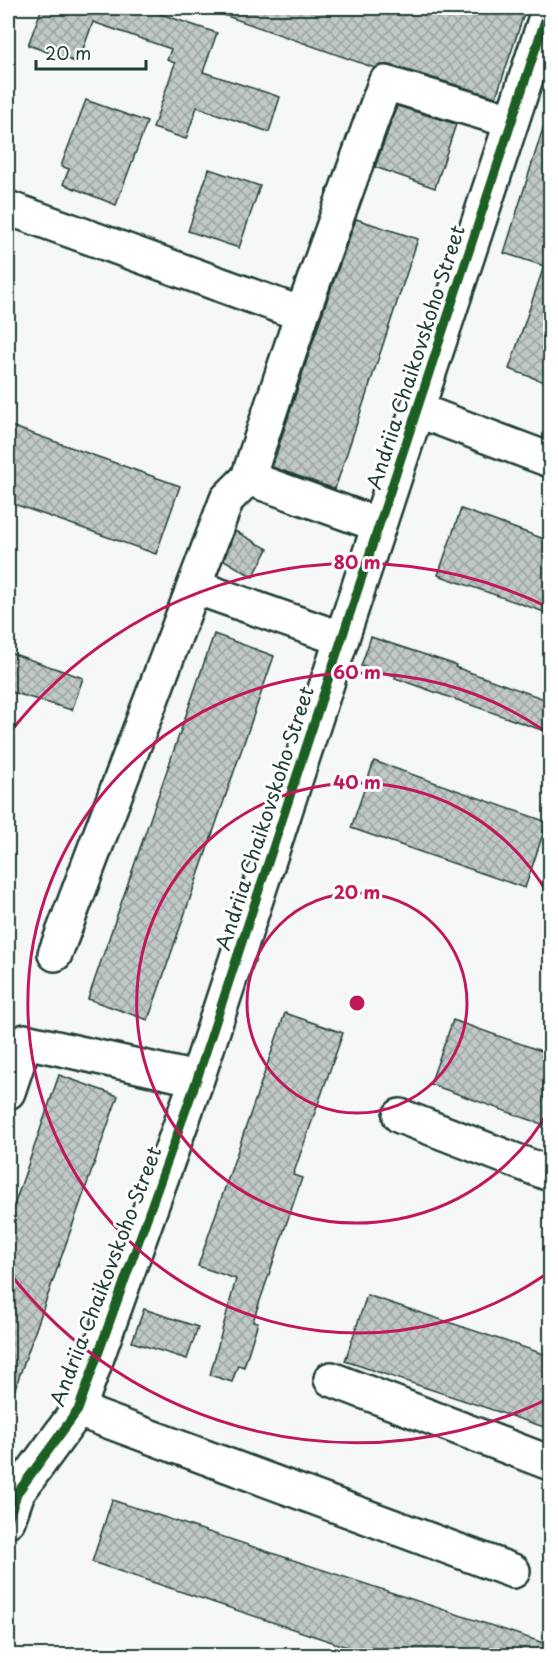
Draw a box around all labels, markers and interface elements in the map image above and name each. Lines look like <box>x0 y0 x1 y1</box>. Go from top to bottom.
scale bar <box>36 33 146 71</box>
text: 20 m <box>45 39 91 66</box>
street label: Andriia Chaikovskoho Street <box>358 221 472 493</box>
text: 80 m <box>333 548 381 575</box>
text: 60 m <box>333 658 381 685</box>
street label: Andriia Chaikovskoho Street <box>207 682 321 954</box>
text: 40 m <box>333 768 381 795</box>
text: 20 m <box>334 878 380 905</box>
centre of rings <box>347 993 367 1013</box>
street label: Andriia Chaikovskoho Street <box>42 1142 168 1410</box>

